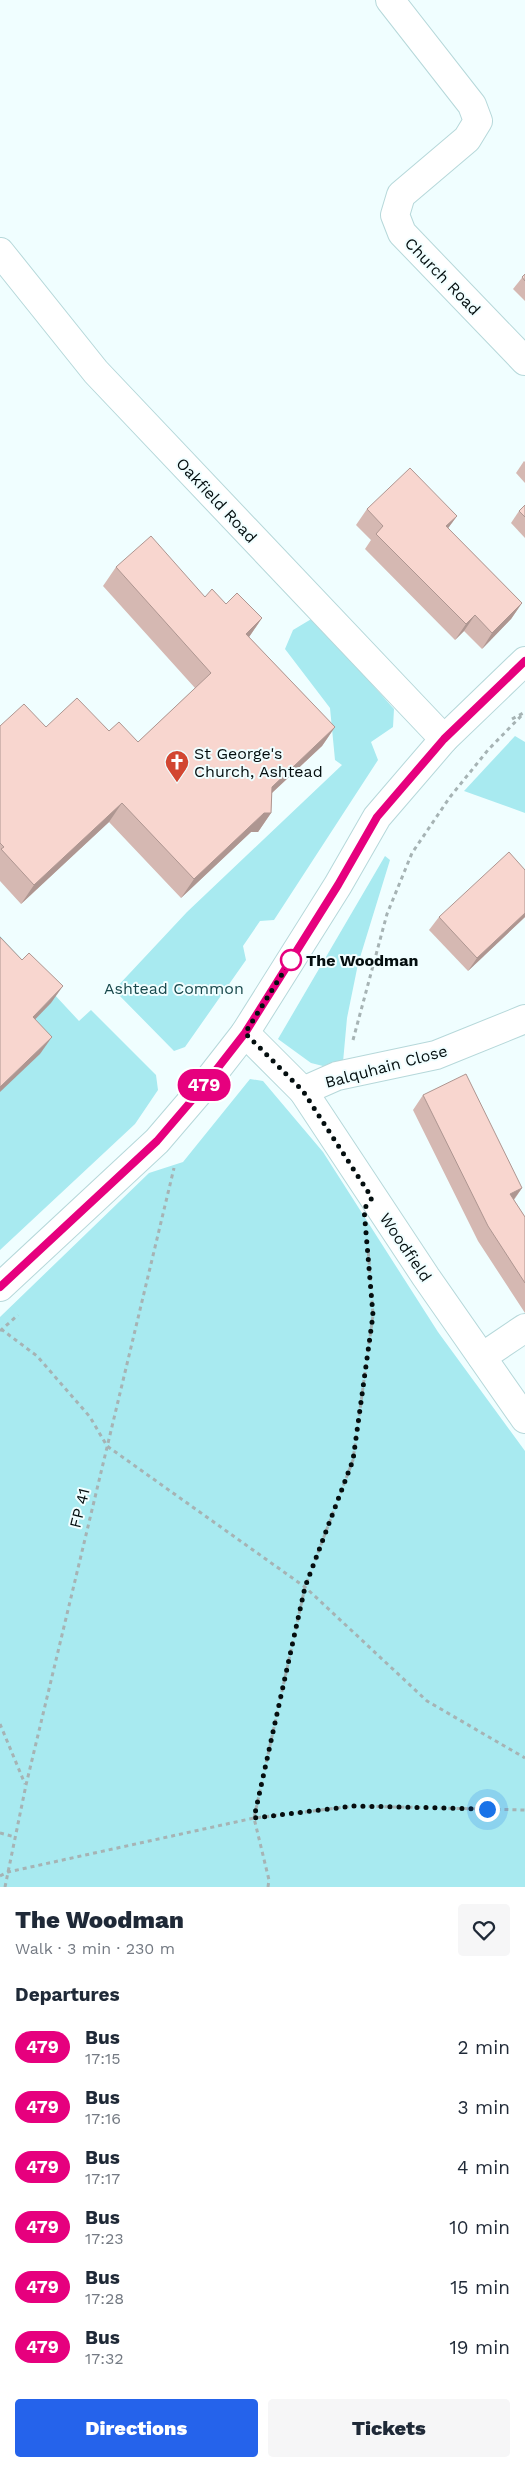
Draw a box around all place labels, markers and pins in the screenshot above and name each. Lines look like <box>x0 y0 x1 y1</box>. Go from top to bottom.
place label: St George's Church, Ashtead <box>194 744 323 781</box>
church icon: St George's Church, Ashtead <box>164 749 190 783</box>
marker: The Woodman <box>280 949 302 971</box>
place label: The Woodman <box>306 951 418 970</box>

